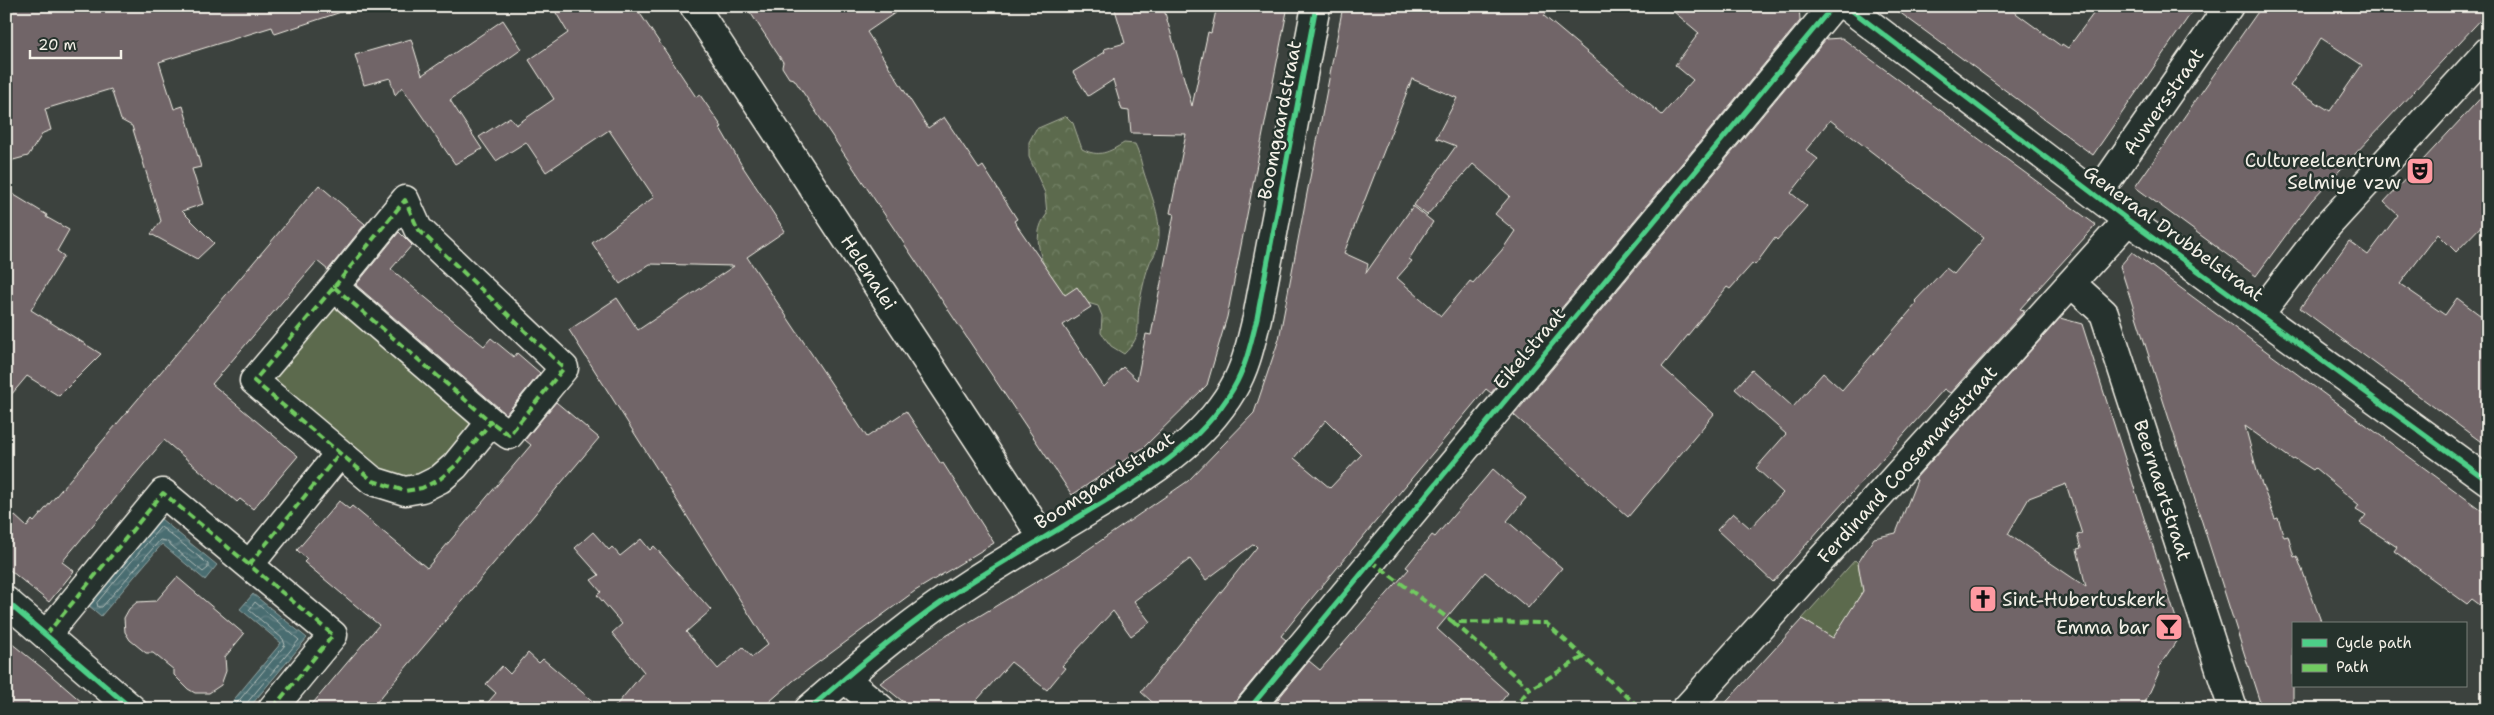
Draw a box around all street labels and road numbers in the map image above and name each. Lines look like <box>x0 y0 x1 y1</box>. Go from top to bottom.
street label: Boomgaardstraat <box>1252 38 1307 202</box>
street label: Auwersstraat <box>2117 43 2210 160</box>
street label: Generaal Drubbelstraat <box>2079 159 2269 307</box>
street label: Helenalei <box>835 230 902 315</box>
street label: Eikelstraat <box>1488 302 1571 395</box>
street label: Ferdinand Coosemansstraat <box>1812 360 2003 568</box>
street label: Beernaertstraat <box>2128 416 2197 564</box>
street label: Boomgaardstraat <box>1030 426 1179 535</box>

